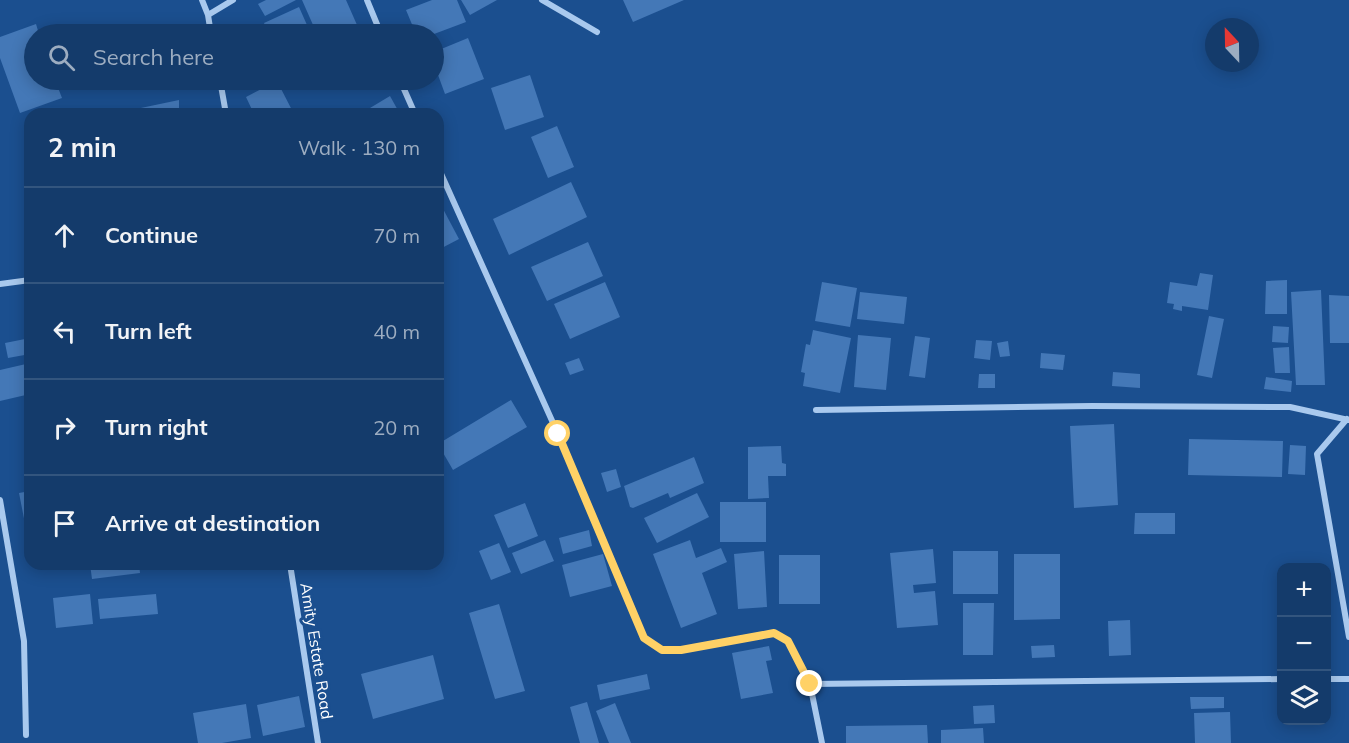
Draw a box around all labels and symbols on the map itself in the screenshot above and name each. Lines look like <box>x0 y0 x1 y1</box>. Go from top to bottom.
north arrow <box>1205 18 1259 72</box>
route start <box>544 420 570 446</box>
street label: Amity Estate Road <box>296 581 338 721</box>
route end <box>796 670 822 696</box>

